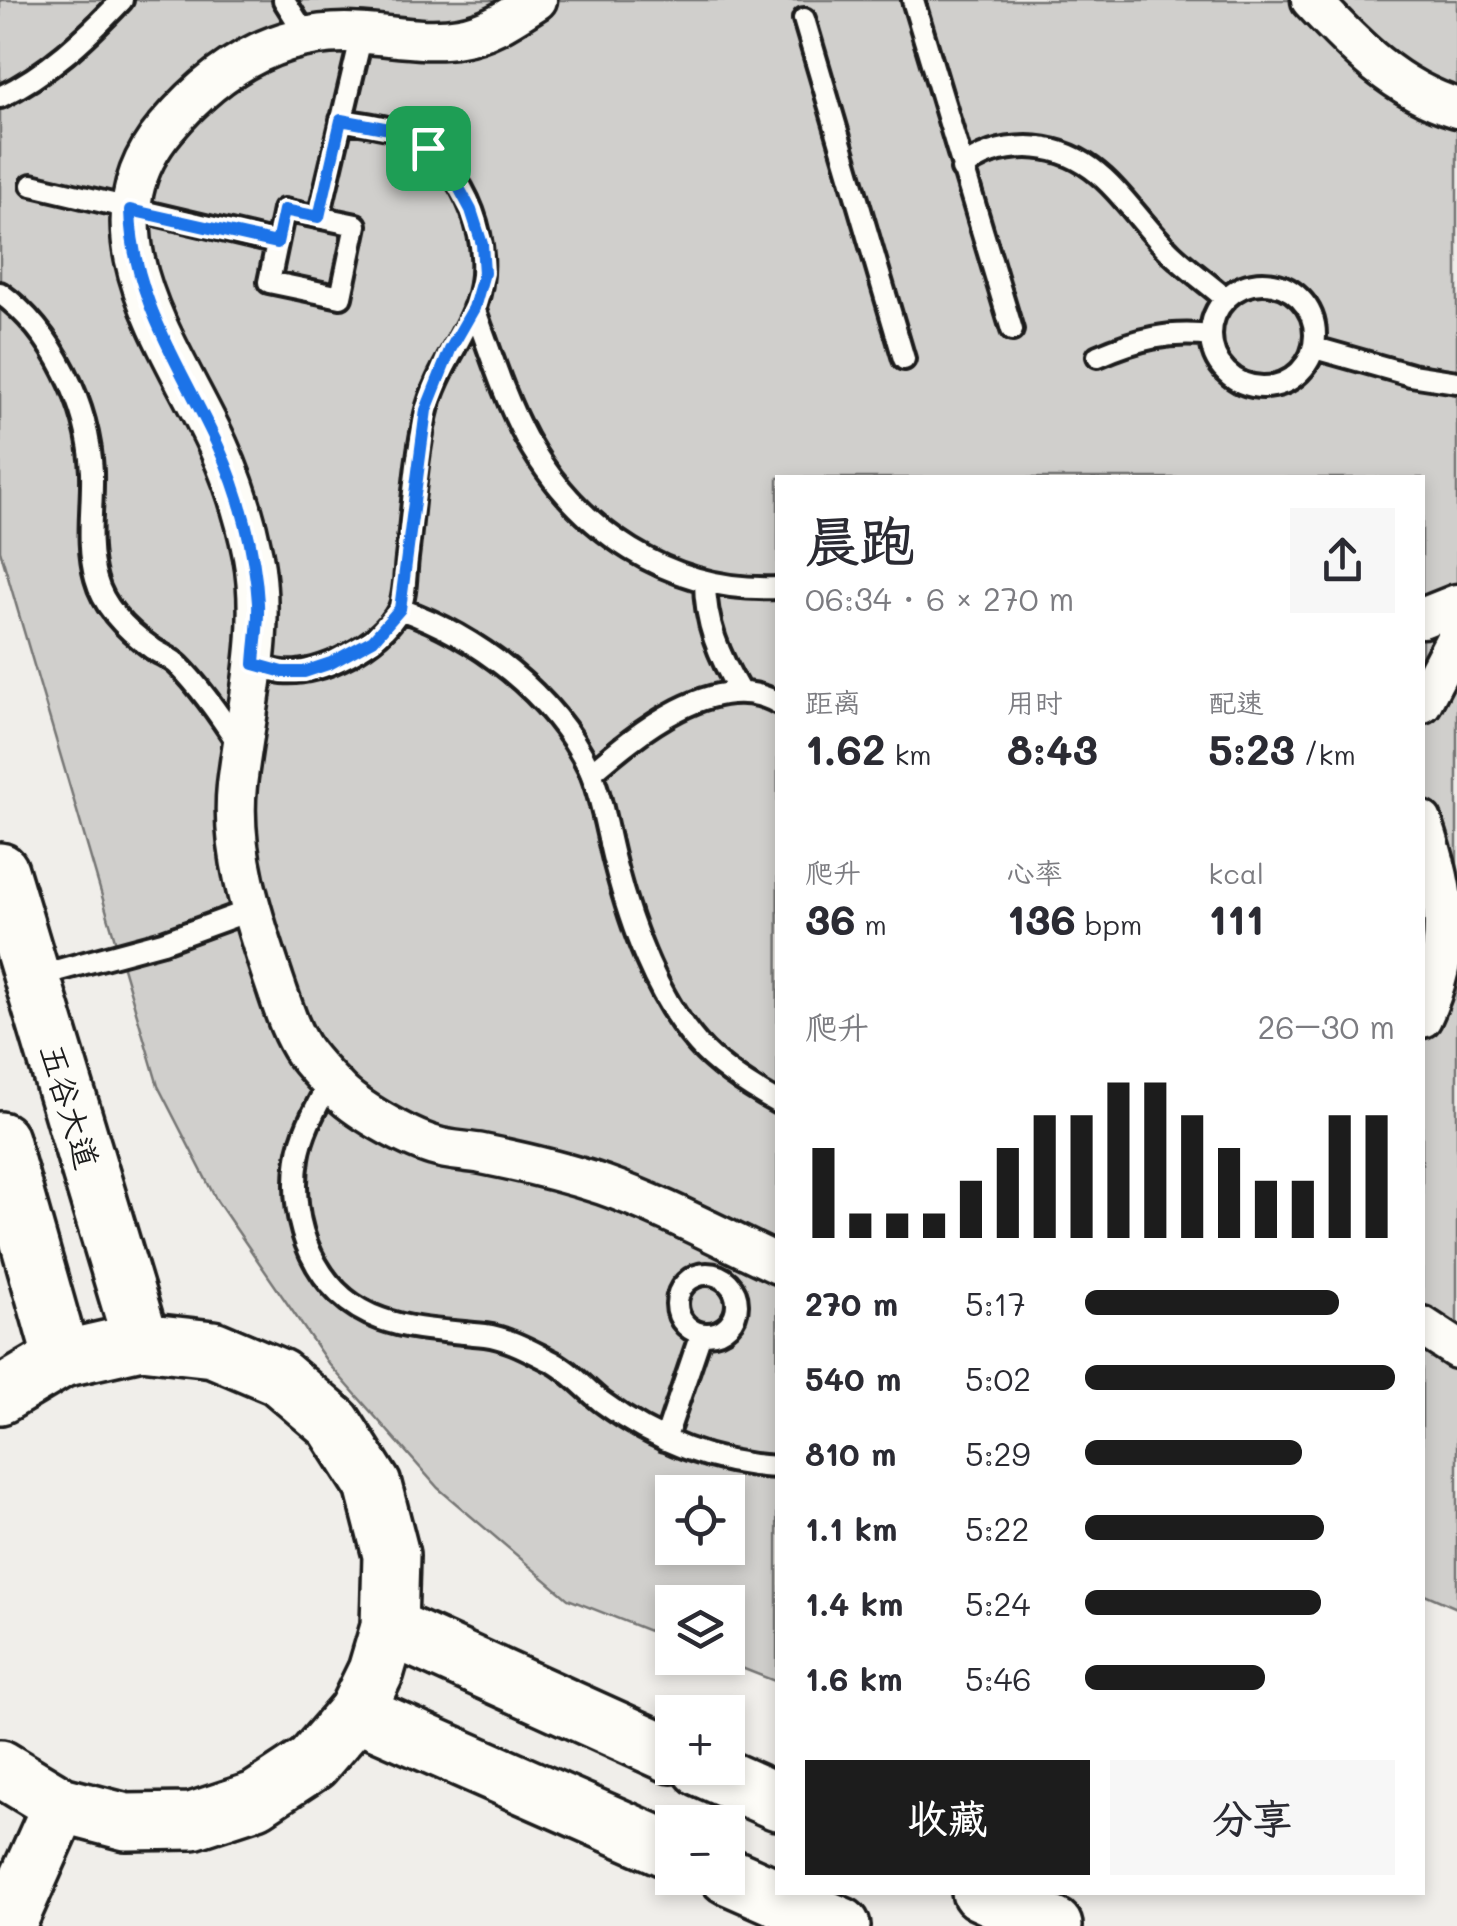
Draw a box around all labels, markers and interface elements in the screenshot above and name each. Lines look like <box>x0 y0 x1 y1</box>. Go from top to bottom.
pin <box>386 106 471 191</box>
icon: arrive <box>401 121 456 176</box>
text: 晨跑 <box>805 503 915 575</box>
button: share <box>1290 508 1395 613</box>
text: 06:34 · 6 × 270 m <box>805 577 1074 619</box>
text: 距离 <box>805 684 861 720</box>
text: 用时 <box>1007 684 1063 720</box>
text: 配速 <box>1208 684 1264 720</box>
text: 1.62 <box>805 721 885 776</box>
text: 8:43 <box>1007 721 1098 776</box>
text: 5:23 <box>1208 721 1295 776</box>
text: km <box>885 736 932 772</box>
text: /km <box>1295 736 1356 772</box>
text: 爬升 <box>805 854 861 890</box>
text: 心率 <box>1007 854 1063 890</box>
text: kcal <box>1208 855 1264 891</box>
text: 36 <box>805 891 856 946</box>
text: 136 <box>1007 891 1076 946</box>
text: 111 <box>1208 891 1264 946</box>
text: m <box>856 906 887 942</box>
text: bpm <box>1076 906 1142 942</box>
text: 爬升 <box>805 1005 869 1047</box>
text: 26–30 m <box>1257 1005 1395 1047</box>
street label: 五谷大道 <box>32 1039 110 1173</box>
text: 270 m <box>805 1282 898 1324</box>
text: 5:17 <box>965 1282 1026 1324</box>
text: 540 m <box>805 1357 901 1399</box>
text: 5:02 <box>965 1357 1031 1399</box>
text: 810 m <box>805 1432 897 1474</box>
text: 5:29 <box>965 1432 1030 1474</box>
map controls <box>655 1475 745 1895</box>
button: locate <box>655 1475 745 1565</box>
text: 1.1 km <box>805 1507 897 1549</box>
text: 5:22 <box>965 1507 1029 1549</box>
text: 1.4 km <box>805 1582 904 1624</box>
text: 5:24 <box>965 1582 1030 1624</box>
button: layers <box>655 1585 745 1675</box>
text: 1.6 km <box>805 1657 903 1699</box>
text: 5:46 <box>965 1657 1032 1699</box>
button: + <box>655 1695 745 1785</box>
button: 收藏 <box>805 1760 1090 1875</box>
button: 分享 <box>1110 1760 1395 1875</box>
button: − <box>655 1805 745 1895</box>

